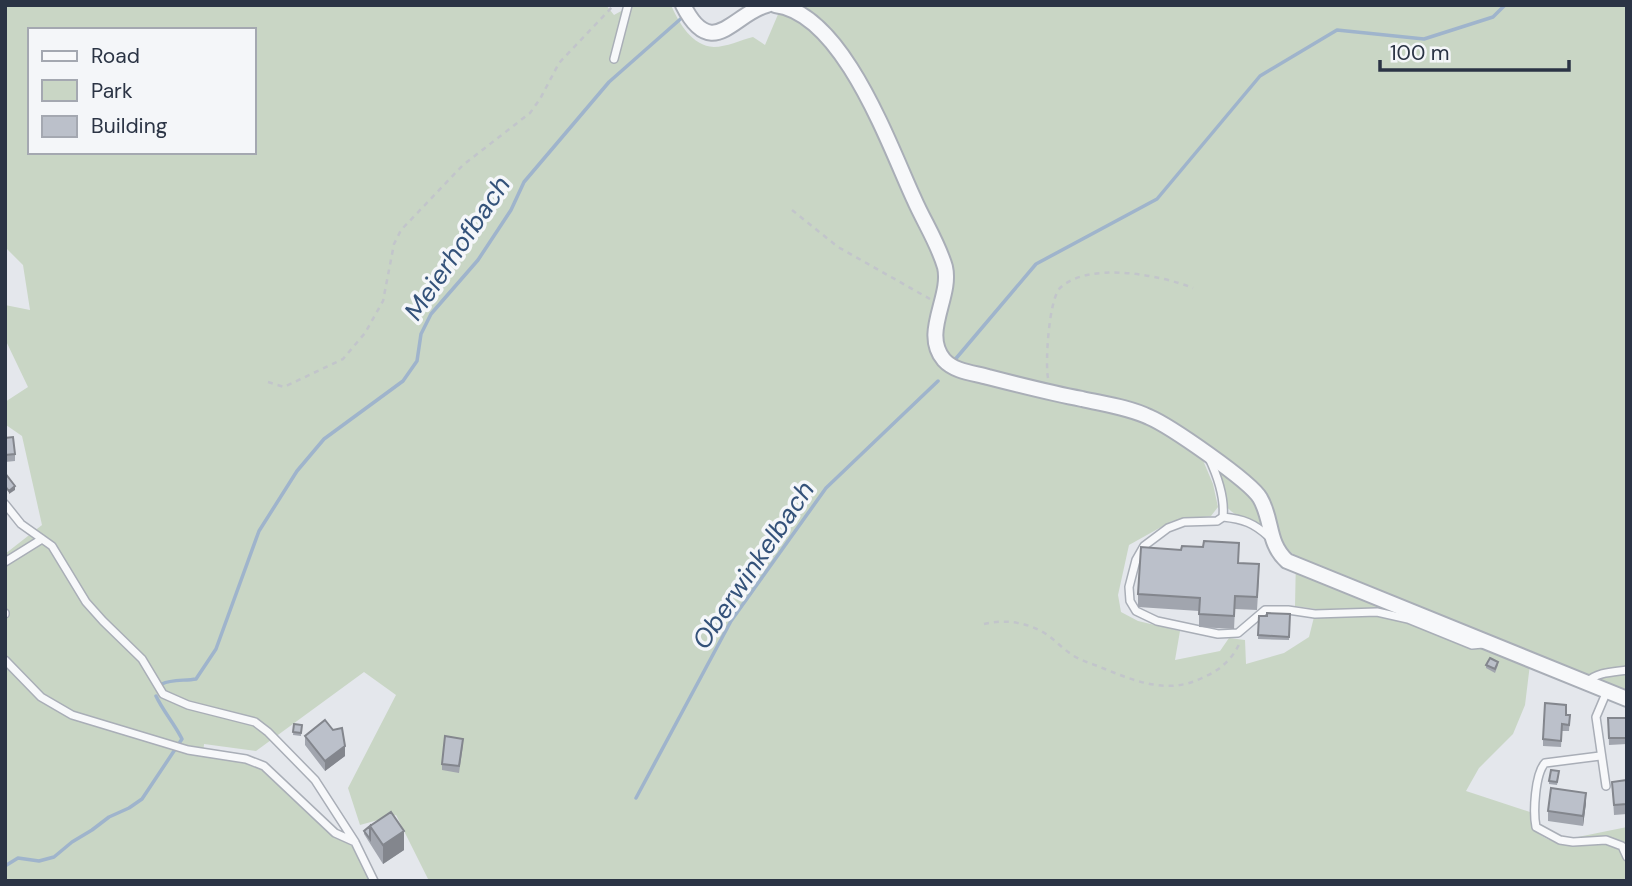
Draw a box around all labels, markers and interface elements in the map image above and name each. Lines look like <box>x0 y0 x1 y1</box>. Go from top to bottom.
legend <box>28 28 256 154</box>
scale bar <box>1380 28 1569 72</box>
text: 100 m <box>1390 39 1450 67</box>
text: Road <box>91 42 140 70</box>
text: Park <box>91 77 133 105</box>
text: Building <box>91 112 168 140</box>
water label: Meierhofbach <box>396 169 518 327</box>
water label: Oberwinkelbach <box>684 474 822 656</box>

